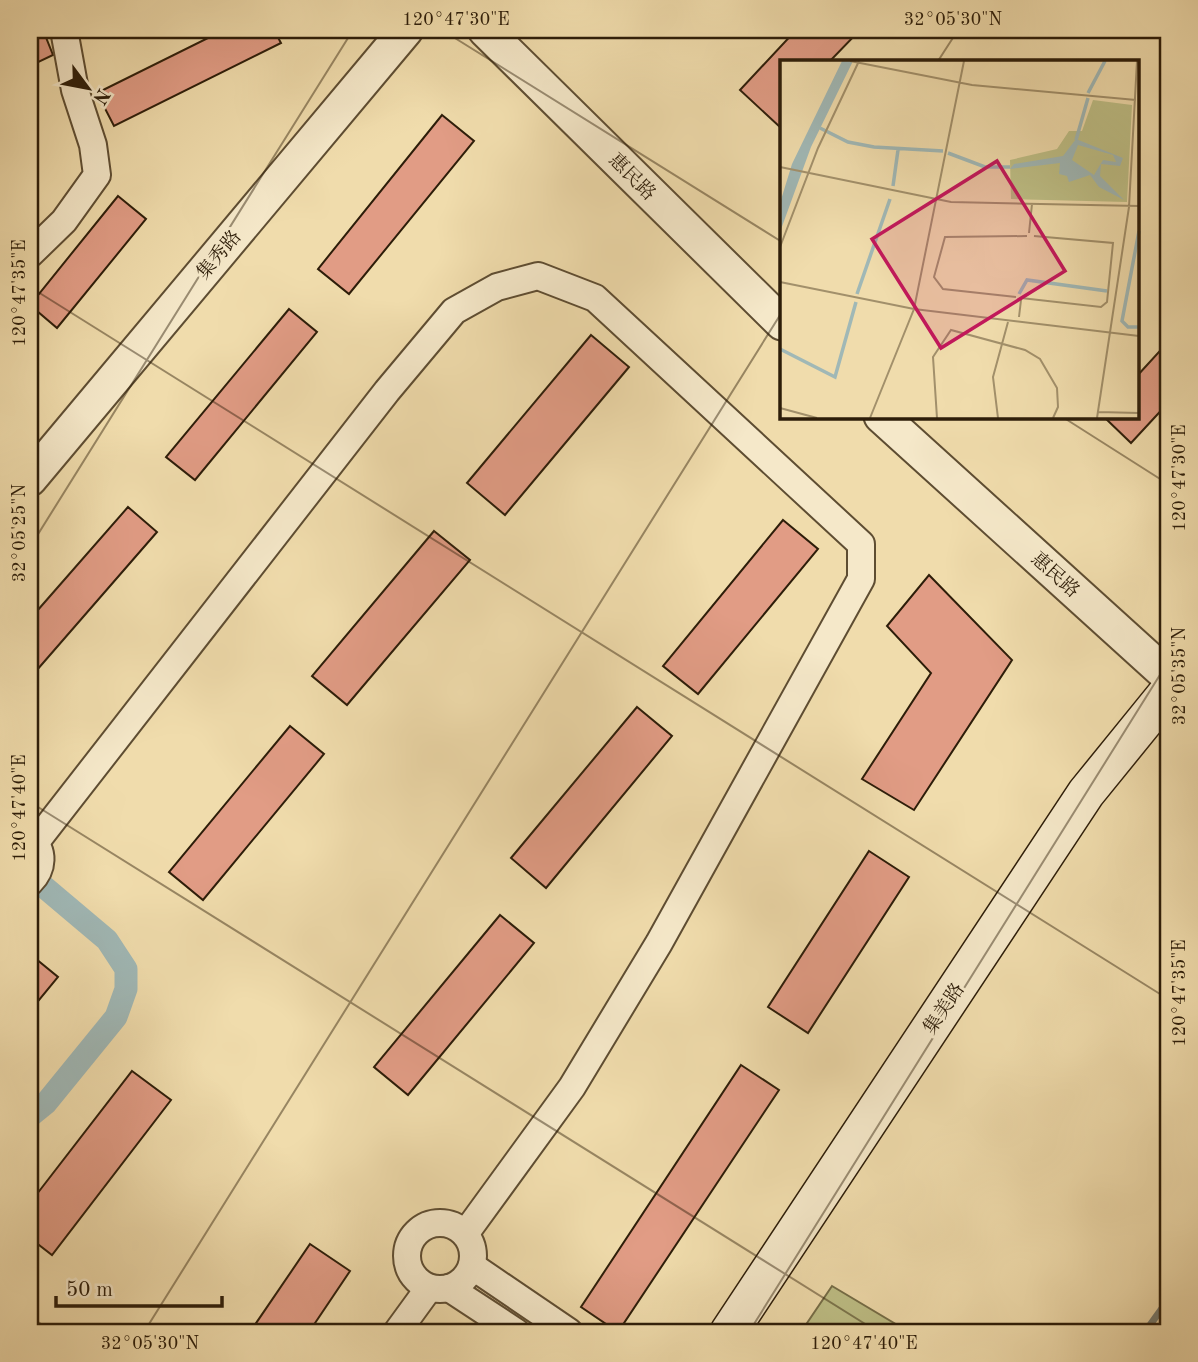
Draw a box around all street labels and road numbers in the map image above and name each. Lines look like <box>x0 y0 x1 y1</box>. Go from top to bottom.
street label: 惠民路 <box>604 149 660 205</box>
street label: 集秀路 <box>192 226 246 284</box>
street label: 惠民路 <box>1027 548 1083 602</box>
street label: 集美路 <box>919 979 969 1038</box>

